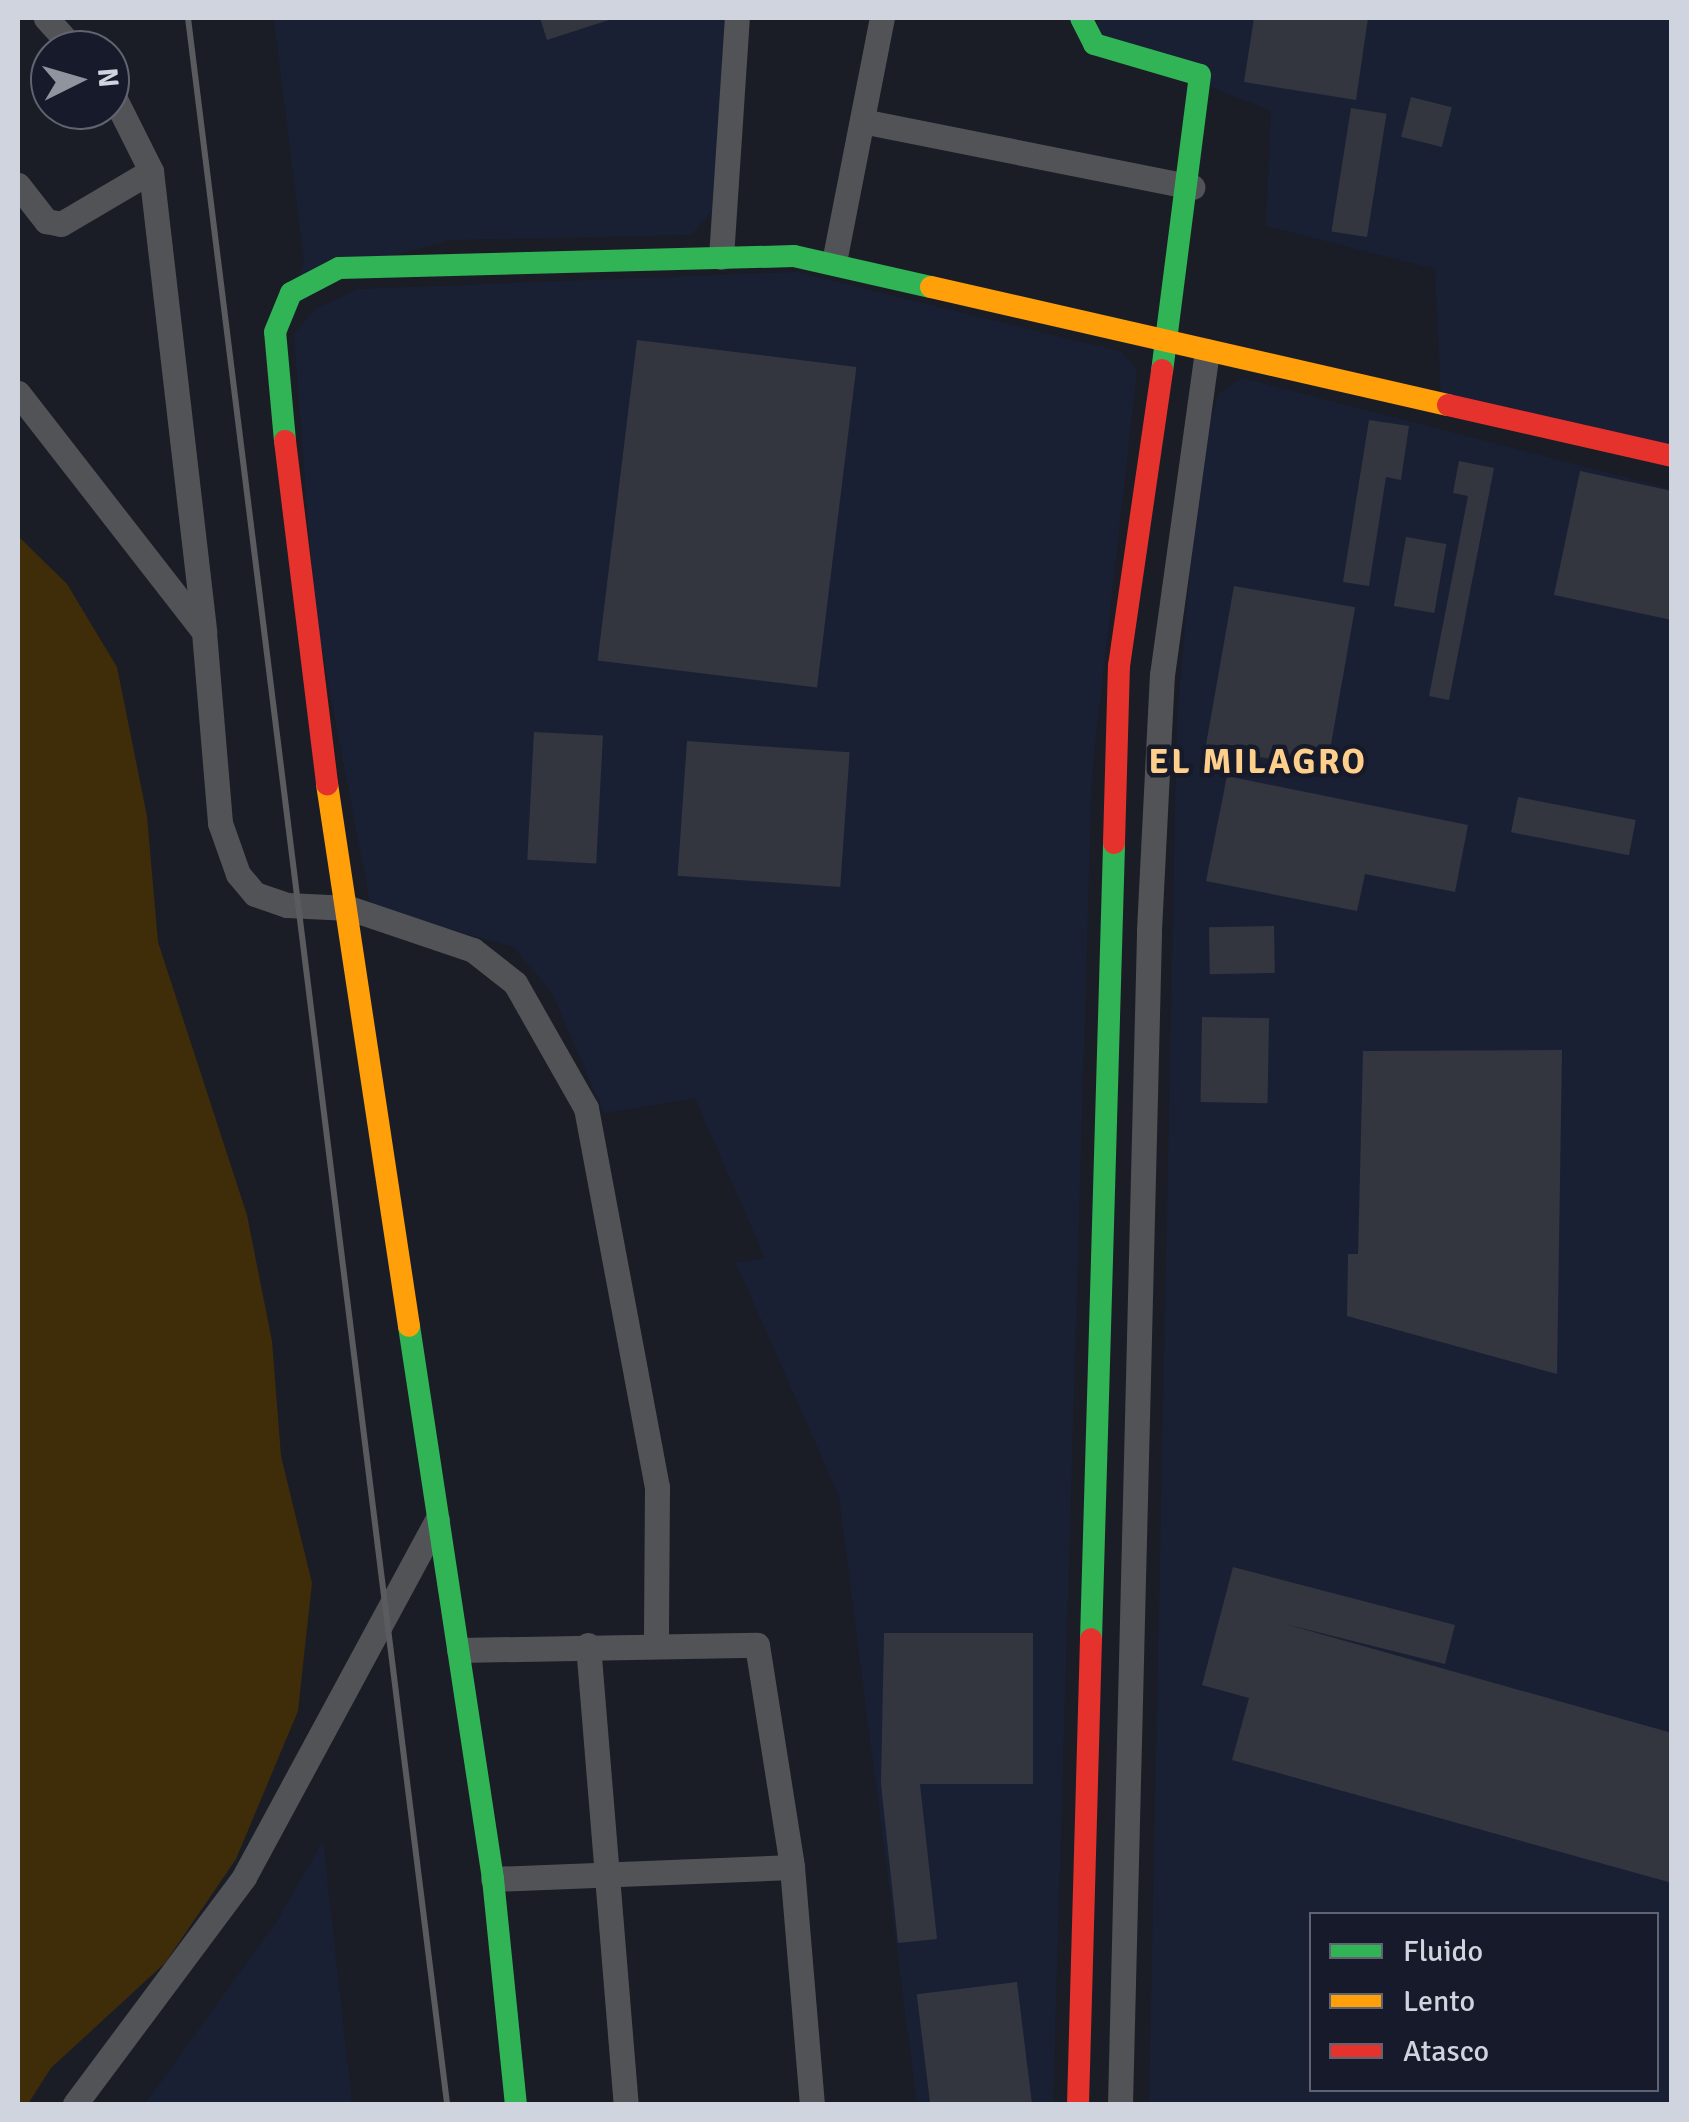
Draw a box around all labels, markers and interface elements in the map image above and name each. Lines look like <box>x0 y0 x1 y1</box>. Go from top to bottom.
north arrow <box>30 30 130 130</box>
text: N <box>90 66 126 89</box>
district label: EL MILAGRO <box>1149 741 1367 783</box>
legend <box>1309 1912 1659 2092</box>
text: Fluido <box>1403 1933 1483 1970</box>
text: Lento <box>1403 1983 1475 2020</box>
text: Atasco <box>1403 2033 1489 2070</box>

